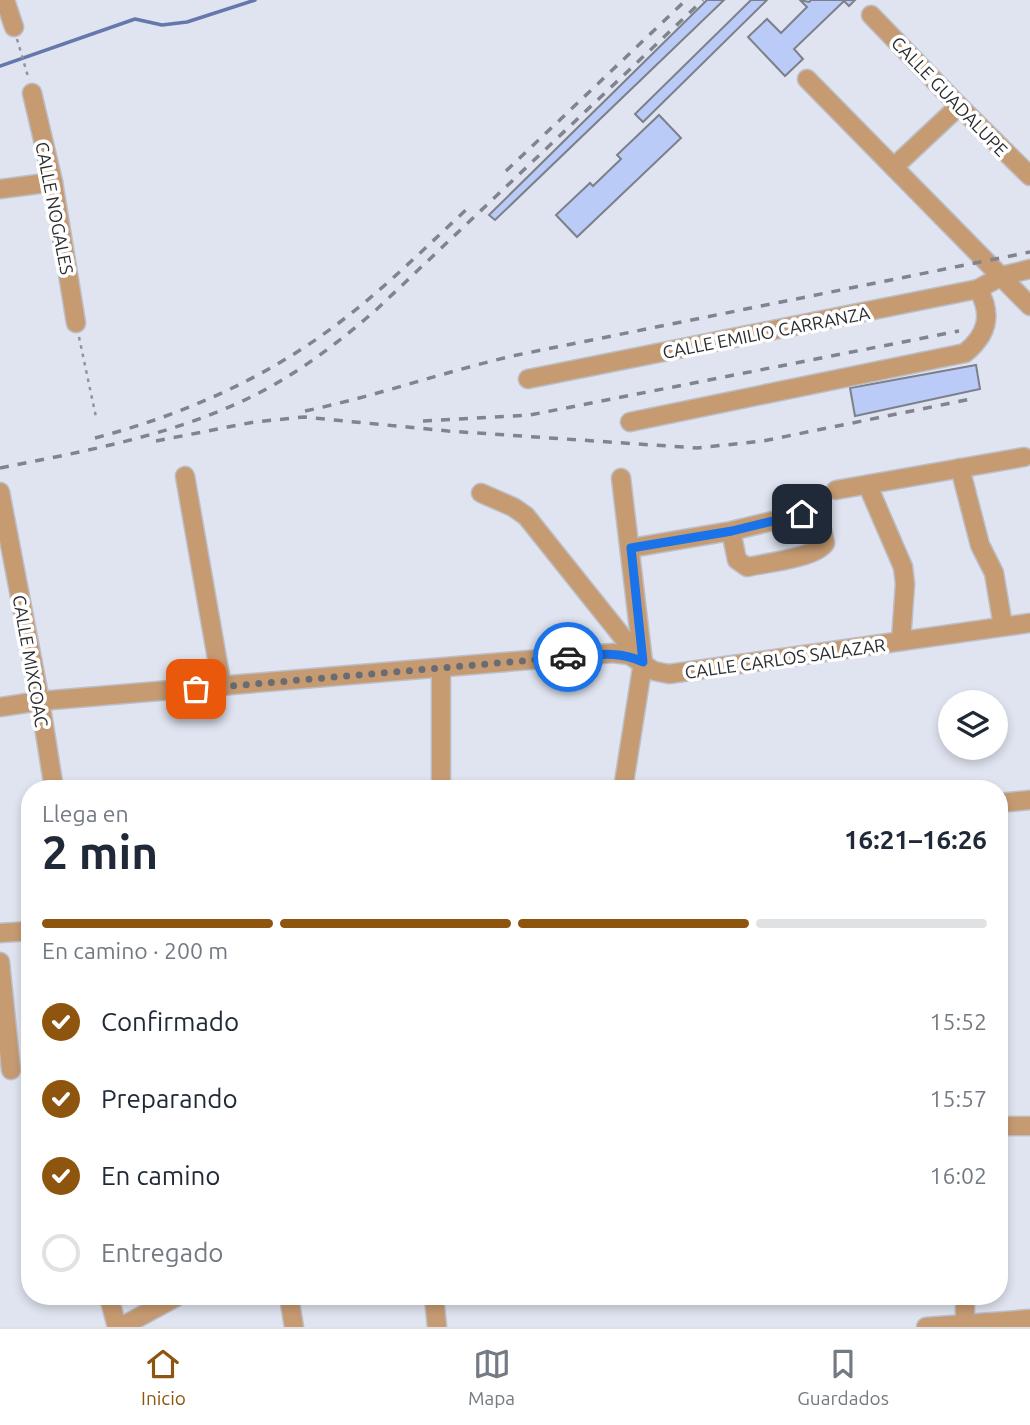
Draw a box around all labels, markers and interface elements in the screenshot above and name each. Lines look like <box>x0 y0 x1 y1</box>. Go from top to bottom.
street label: CALLE GUADALUPE <box>888 32 1012 160</box>
street label: CALLE NOGALES <box>32 140 78 276</box>
street label: CALLE EMILIO CARRANZA <box>661 302 872 362</box>
pin <box>772 484 832 544</box>
icon: home <box>783 495 821 533</box>
street label: CALLE MIXCOAC <box>10 593 52 729</box>
courier <box>533 622 603 692</box>
street label: CALLE CARLOS SALAZAR <box>683 634 887 682</box>
icon: car <box>549 638 587 676</box>
pin <box>166 659 226 719</box>
icon: bag <box>177 670 215 708</box>
map controls <box>938 690 1008 760</box>
button: layers <box>938 690 1008 760</box>
text: Llega en <box>42 801 129 826</box>
text: 16:21–16:26 <box>844 825 987 854</box>
text: 2 min <box>42 826 158 878</box>
text: En camino · 200 m <box>42 938 228 963</box>
icon: check <box>42 1003 80 1041</box>
text: Confirmado <box>101 1007 239 1036</box>
text: 15:52 <box>929 1009 987 1034</box>
icon: check <box>42 1080 80 1118</box>
text: Preparando <box>101 1084 238 1113</box>
text: 15:57 <box>929 1086 987 1111</box>
icon: check <box>42 1157 80 1195</box>
text: En camino <box>101 1161 221 1190</box>
text: 16:02 <box>929 1163 987 1188</box>
text: Entregado <box>101 1238 224 1267</box>
tab: Inicio <box>141 1345 186 1409</box>
tab: Mapa <box>468 1345 515 1409</box>
tab: Guardados <box>797 1345 889 1409</box>

